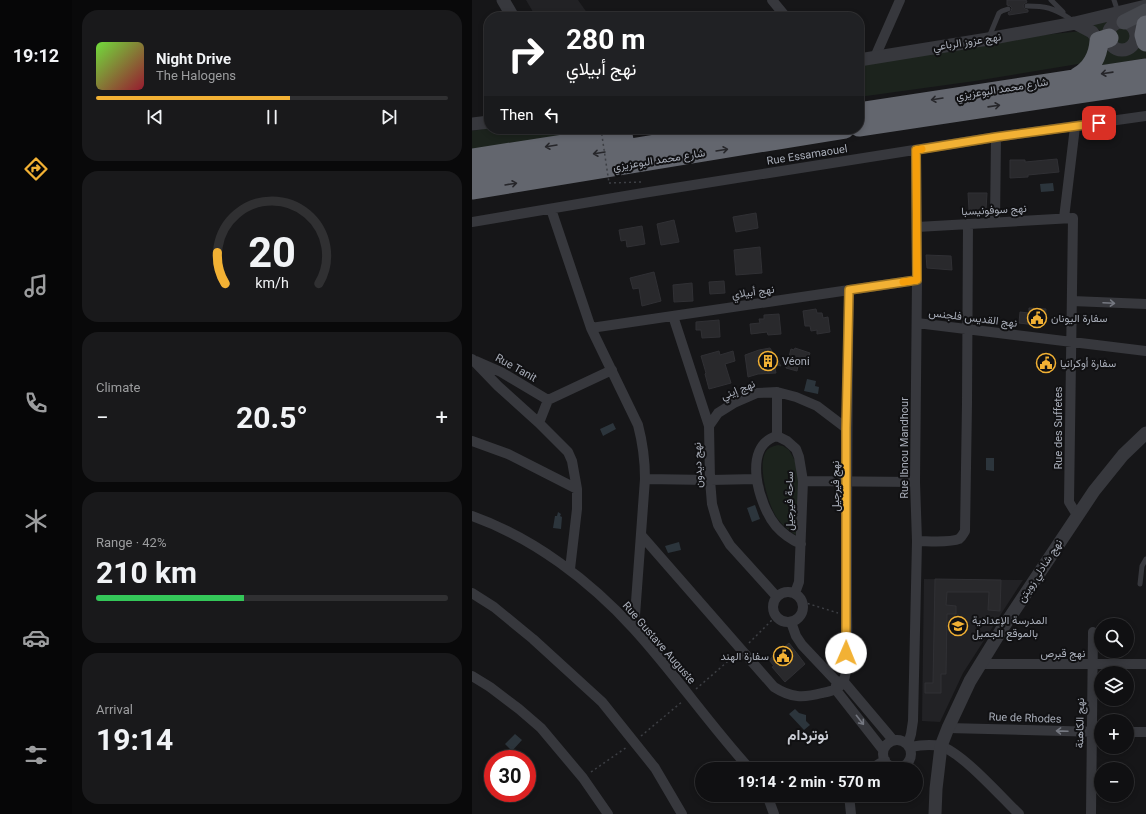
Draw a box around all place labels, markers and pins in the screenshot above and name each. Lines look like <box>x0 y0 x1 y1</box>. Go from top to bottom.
pin <box>1082 106 1116 140</box>
public building icon: سفارة اليونان <box>1026 307 1048 329</box>
place label: سفارة اليونان <box>1051 312 1108 325</box>
building icon: Véoni <box>757 350 779 372</box>
public building icon: سفارة أوكرانيا <box>1035 352 1057 374</box>
place label: Véoni <box>782 355 810 368</box>
place label: سفارة أوكرانيا <box>1060 357 1116 370</box>
place label: المدرسة الإعدادية بالموقع الجميل <box>972 614 1047 641</box>
school or university icon: المدرسة الإعدادية بالموقع الجميل <box>947 615 969 637</box>
public building icon: سفارة الهند <box>772 645 794 667</box>
place label: سفارة الهند <box>720 650 769 663</box>

